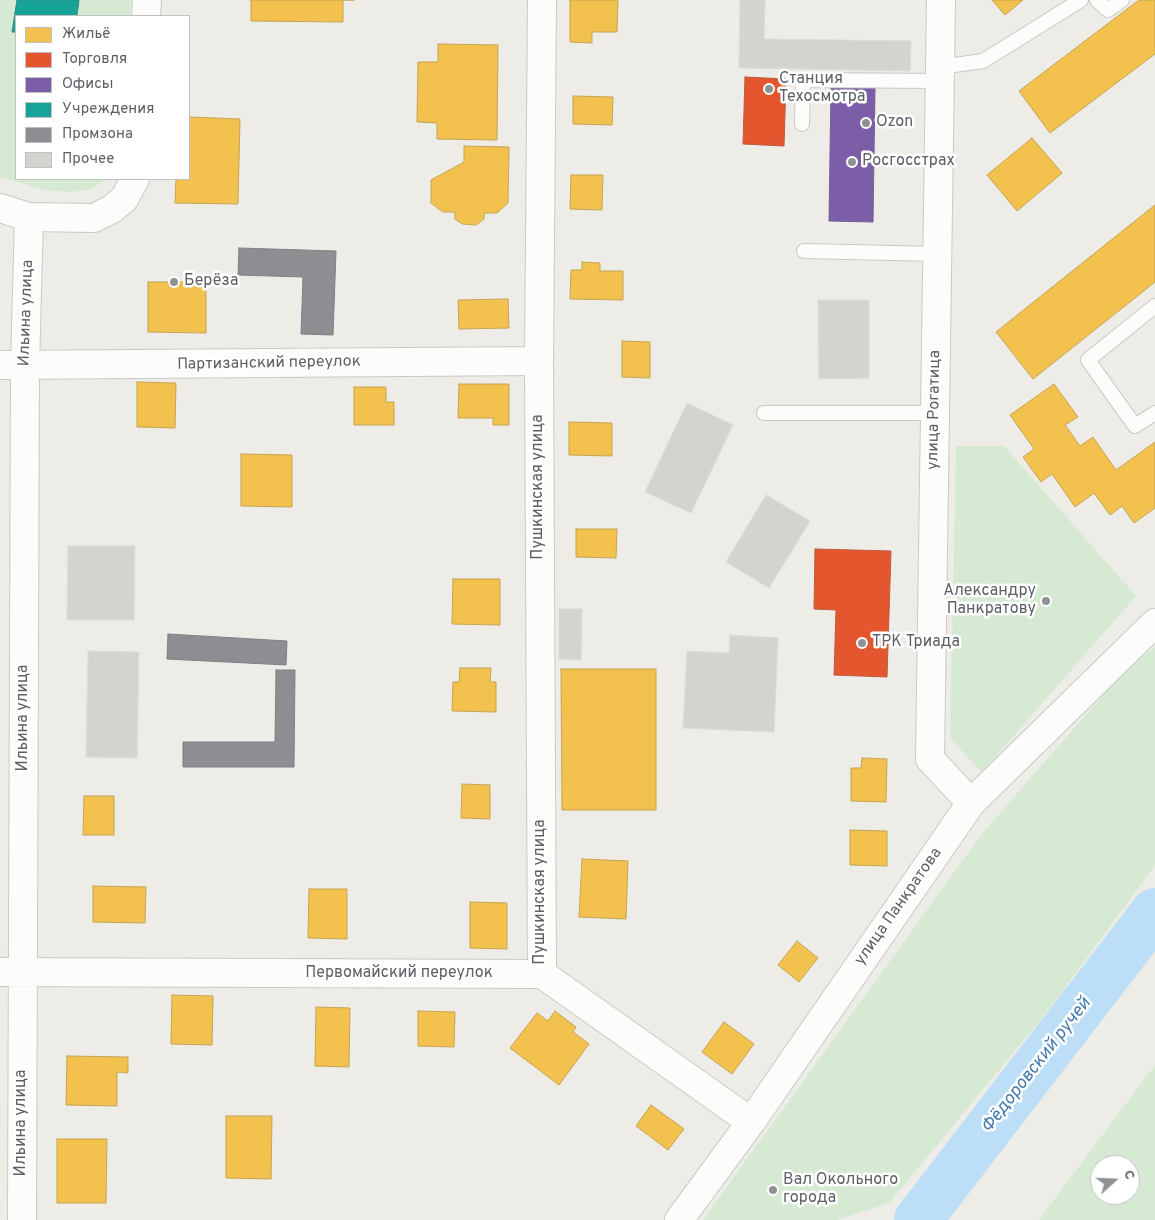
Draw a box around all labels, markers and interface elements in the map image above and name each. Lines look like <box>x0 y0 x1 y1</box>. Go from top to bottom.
legend <box>15 15 190 180</box>
text: Жильё <box>62 25 110 44</box>
text: Торговля <box>62 50 127 69</box>
place label: Станция Техосмотра <box>779 70 865 108</box>
text: Офисы <box>62 75 113 94</box>
marker: Станция Техосмотра <box>763 83 775 95</box>
text: Учреждения <box>62 100 154 119</box>
place label: Ozon <box>876 113 913 133</box>
marker: Ozon <box>860 117 872 129</box>
text: Промзона <box>62 125 133 144</box>
text: Прочее <box>62 150 114 169</box>
place label: Росгосстрах <box>862 152 955 172</box>
marker: Росгосстрах <box>846 156 858 168</box>
street label: Ильина улица <box>16 259 38 367</box>
place label: Берёза <box>184 272 238 292</box>
marker: Берёза <box>168 276 180 288</box>
street label: улица Рогатица <box>924 350 946 470</box>
street label: Партизанский переулок <box>177 353 361 375</box>
street label: Пушкинская улица <box>529 414 549 560</box>
place label: Александру Панкратову <box>943 582 1036 620</box>
marker: Александру Панкратову <box>1040 595 1052 607</box>
place label: ТРК Триада <box>872 633 960 653</box>
marker: ТРК Триада <box>856 637 868 649</box>
street label: Ильина улица <box>14 665 34 771</box>
street label: Пушкинская улица <box>531 819 551 965</box>
street label: улица Панкратова <box>851 845 947 969</box>
street label: Первомайский переулок <box>305 964 493 984</box>
water label: Фёдоровский ручей <box>977 994 1097 1138</box>
street label: Ильина улица <box>12 1070 32 1176</box>
north arrow <box>1090 1155 1140 1205</box>
text: С <box>1119 1168 1138 1182</box>
place label: Вал Окольного города <box>783 1171 898 1209</box>
marker: Вал Окольного города <box>767 1184 779 1196</box>

